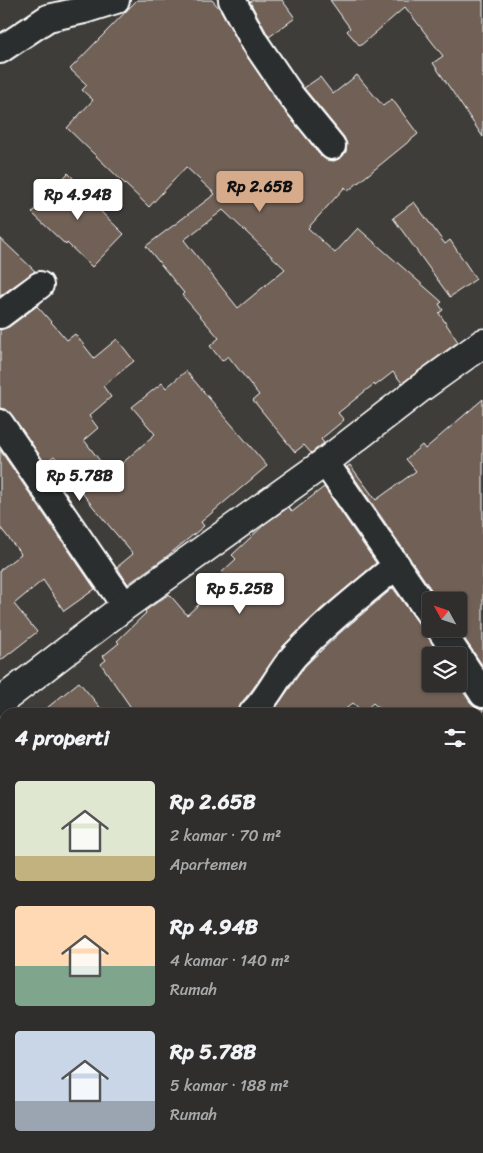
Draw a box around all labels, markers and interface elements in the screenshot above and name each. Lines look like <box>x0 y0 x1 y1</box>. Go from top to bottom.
pin: Rp 2.65B <box>208 170 312 213</box>
text: Rp 2.65B <box>227 172 293 201</box>
pin: Rp 4.94B <box>26 178 130 221</box>
text: Rp 4.94B <box>44 180 112 209</box>
pin: Rp 5.78B <box>28 460 132 502</box>
text: Rp 5.78B <box>47 461 113 490</box>
pin: Rp 5.25B <box>188 572 292 615</box>
text: Rp 5.25B <box>207 574 273 603</box>
north arrow <box>422 592 468 638</box>
map controls <box>422 592 467 692</box>
button: layers <box>422 647 467 692</box>
text: 4 properti <box>15 719 109 757</box>
icon: filters <box>441 724 469 752</box>
text: Rp 2.65B <box>170 783 256 821</box>
icon: home <box>55 801 115 861</box>
text: 2 kamar · 70 m² <box>170 821 281 850</box>
text: Apartemen <box>170 850 247 879</box>
text: Rp 4.94B <box>170 908 258 946</box>
icon: home <box>55 926 115 986</box>
text: 4 kamar · 140 m² <box>170 946 290 975</box>
text: Rumah <box>170 975 217 1004</box>
text: Rp 5.78B <box>170 1033 256 1071</box>
icon: home <box>55 1051 115 1111</box>
text: 5 kamar · 188 m² <box>170 1071 289 1100</box>
text: Rumah <box>170 1100 217 1129</box>

